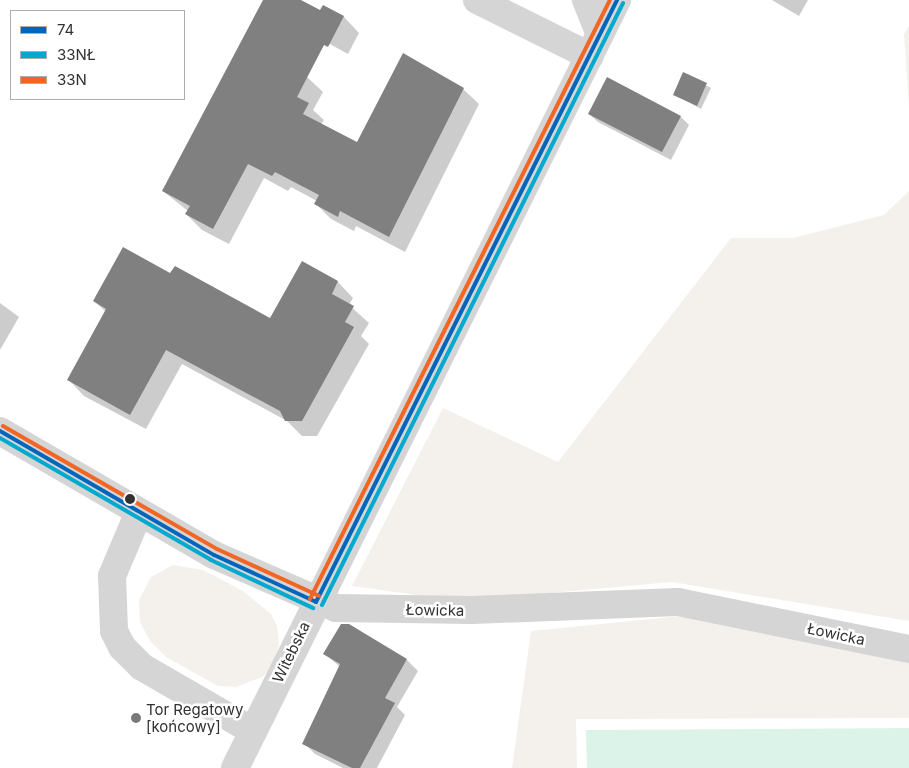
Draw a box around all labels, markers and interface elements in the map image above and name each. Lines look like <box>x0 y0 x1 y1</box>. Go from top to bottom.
legend <box>10 10 185 100</box>
text: 74 <box>57 20 74 39</box>
text: 33NŁ <box>57 45 96 64</box>
text: 33N <box>57 70 87 89</box>
unlabelled marker <box>125 494 135 504</box>
street label: Łowicka <box>405 600 465 620</box>
street label: Witebska <box>269 619 313 685</box>
street label: Łowicka <box>805 619 867 649</box>
place label: Tor Regatowy [końcowy] <box>146 700 243 735</box>
marker: Tor Regatowy [końcowy] <box>130 712 142 724</box>

